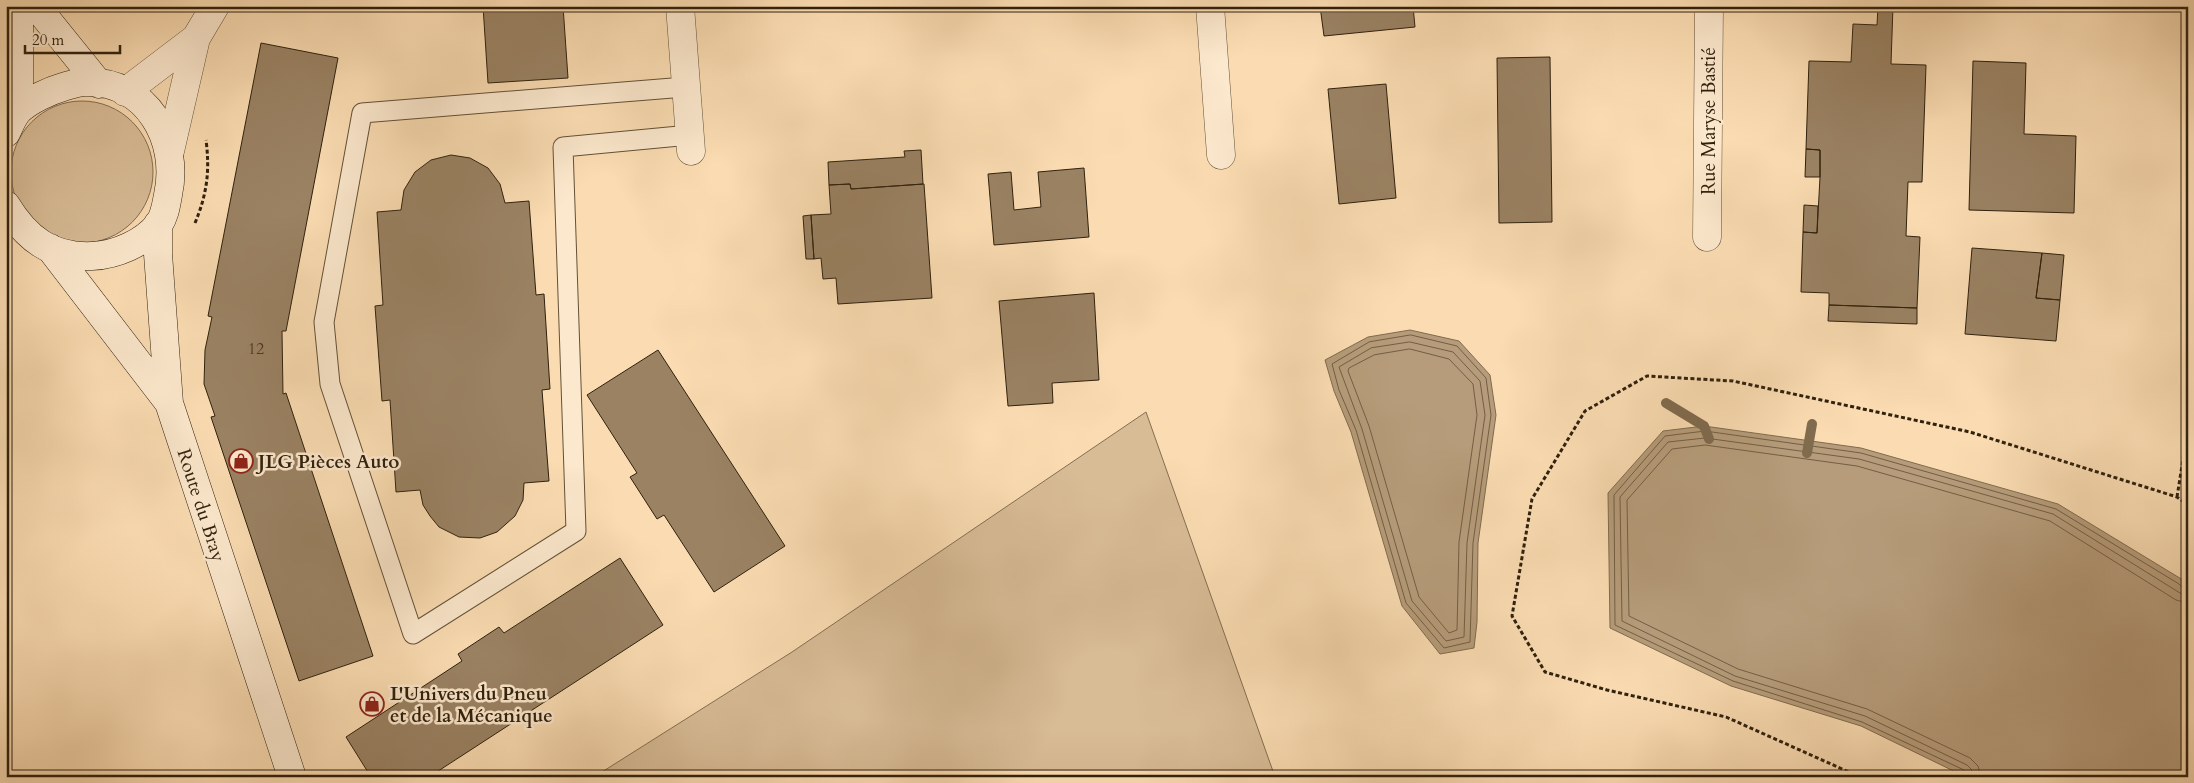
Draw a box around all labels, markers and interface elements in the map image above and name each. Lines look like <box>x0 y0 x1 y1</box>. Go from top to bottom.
scale bar <box>25 22 120 54</box>
text: 20 m <box>32 30 64 50</box>
street label: Rue Maryse Bastié <box>1696 47 1722 195</box>
house number: 12 <box>248 338 264 360</box>
street label: Route du Bray <box>171 445 232 565</box>
shop icon: JLG Pièces Auto <box>228 448 254 474</box>
place label: JLG Pièces Auto <box>255 449 399 475</box>
place label: L'Univers du Pneu et de la Mécanique <box>390 681 553 729</box>
shop icon: L'Univers du Pneu et de la Mécanique <box>359 691 385 717</box>

